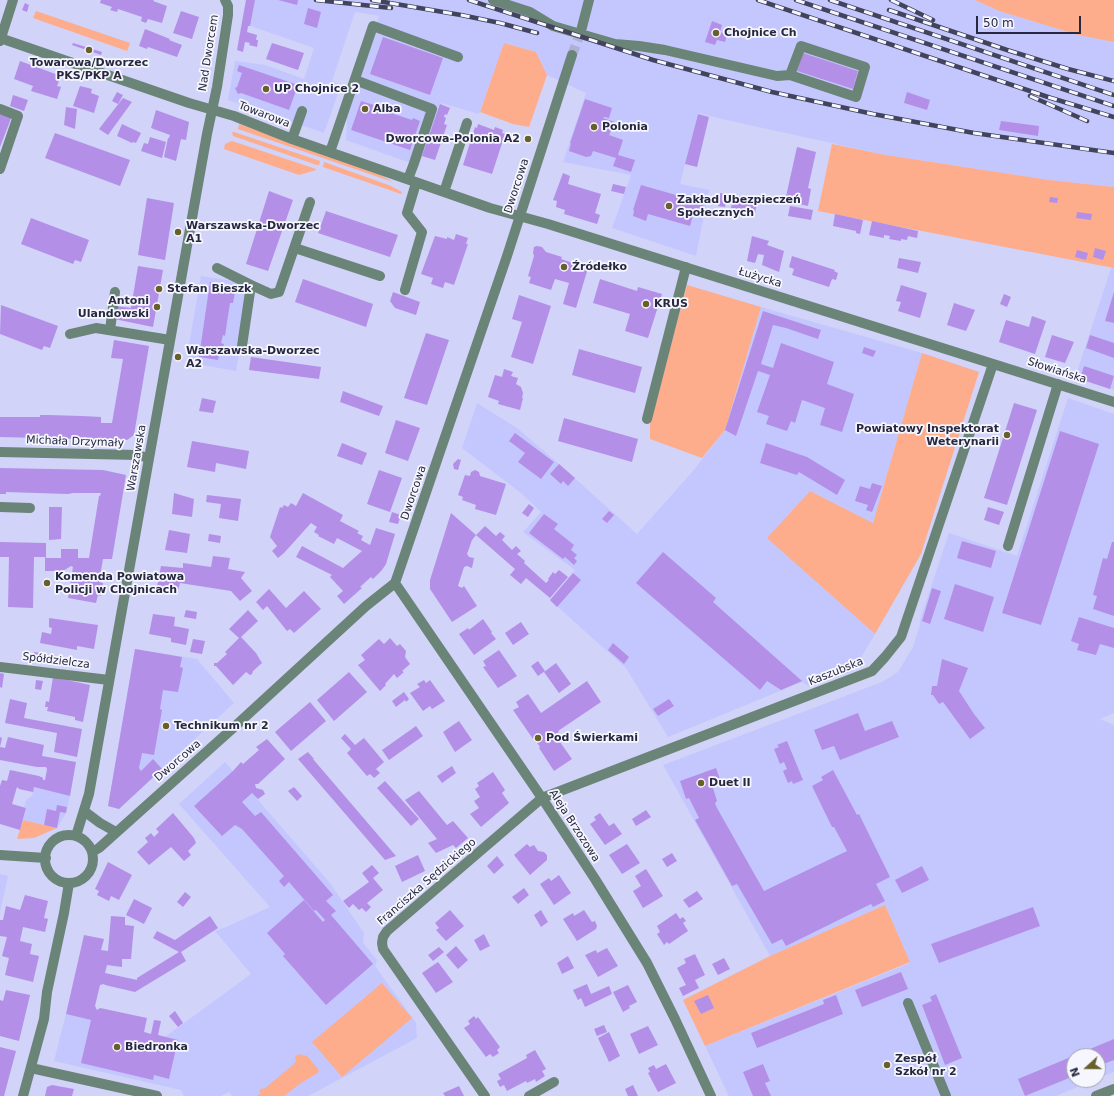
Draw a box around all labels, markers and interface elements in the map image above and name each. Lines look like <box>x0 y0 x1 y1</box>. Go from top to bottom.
scale bar <box>978 8 1083 34</box>
street label: Nad Dworcem <box>196 14 222 92</box>
text: 50 m <box>983 16 1014 30</box>
place label: Chojnice Ch <box>724 26 797 40</box>
marker: Chojnice Ch <box>711 28 721 38</box>
marker: Towarowa/Dworzec PKS/PKP A <box>84 45 94 55</box>
place label: Towarowa/Dworzec PKS/PKP A <box>30 56 148 82</box>
place label: UP Chojnice 2 <box>274 82 359 96</box>
marker: UP Chojnice 2 <box>261 84 271 94</box>
street label: Towarowa <box>236 99 292 131</box>
place label: Alba <box>373 102 401 116</box>
marker: Alba <box>360 104 370 114</box>
place label: Polonia <box>602 120 648 134</box>
marker: Polonia <box>589 122 599 132</box>
place label: Dworcowa-Polonia A2 <box>386 132 520 146</box>
marker: Dworcowa-Polonia A2 <box>523 134 533 144</box>
street label: Dworcowa <box>502 157 532 215</box>
place label: Zakład Ubezpieczeń Społecznych <box>677 193 801 219</box>
marker: Zakład Ubezpieczeń Społecznych <box>664 201 674 211</box>
place label: Warszawska-Dworzec A1 <box>186 219 320 245</box>
marker: Warszawska-Dworzec A1 <box>173 227 183 237</box>
place label: Źródełko <box>572 260 627 274</box>
marker: Źródełko <box>559 262 569 272</box>
street label: Łużycka <box>737 265 783 291</box>
place label: Stefan Bieszk <box>167 282 251 296</box>
marker: Stefan Bieszk <box>154 284 164 294</box>
place label: Antoni Ulandowski <box>78 294 149 320</box>
place label: KRUS <box>654 297 688 311</box>
marker: KRUS <box>641 299 651 309</box>
marker: Antoni Ulandowski <box>152 302 162 312</box>
place label: Warszawska-Dworzec A2 <box>186 344 320 370</box>
marker: Warszawska-Dworzec A2 <box>173 352 183 362</box>
street label: Słowiańska <box>1026 355 1088 387</box>
place label: Powiatowy Inspektorat Weterynarii <box>856 422 999 448</box>
street label: Warszawska <box>125 424 149 492</box>
marker: Powiatowy Inspektorat Weterynarii <box>1002 430 1012 440</box>
street label: Michała Drzymały <box>26 434 124 450</box>
street label: Dworcowa <box>398 464 430 522</box>
place label: Komenda Powiatowa Policji w Chojnicach <box>55 570 184 596</box>
marker: Komenda Powiatowa Policji w Chojnicach <box>42 578 52 588</box>
street label: Spółdzielcza <box>21 650 91 672</box>
street label: Kaszubska <box>807 655 865 689</box>
place label: Technikum nr 2 <box>174 719 269 733</box>
marker: Technikum nr 2 <box>161 721 171 731</box>
place label: Pod Świerkami <box>546 731 638 745</box>
marker: Pod Świerkami <box>533 733 543 743</box>
street label: Dworcowa <box>152 737 204 785</box>
place label: Duet II <box>709 776 751 790</box>
marker: Duet II <box>696 778 706 788</box>
street label: Aleja Brzozowa <box>546 787 602 865</box>
street label: Franciszka Sędzickiego <box>375 836 479 928</box>
place label: Biedronka <box>125 1040 188 1054</box>
marker: Biedronka <box>112 1042 122 1052</box>
north arrow <box>1066 1048 1106 1088</box>
place label: Zespół Szkół nr 2 <box>895 1052 957 1078</box>
marker: Zespół Szkół nr 2 <box>882 1060 892 1070</box>
text: N <box>1068 1065 1083 1079</box>

